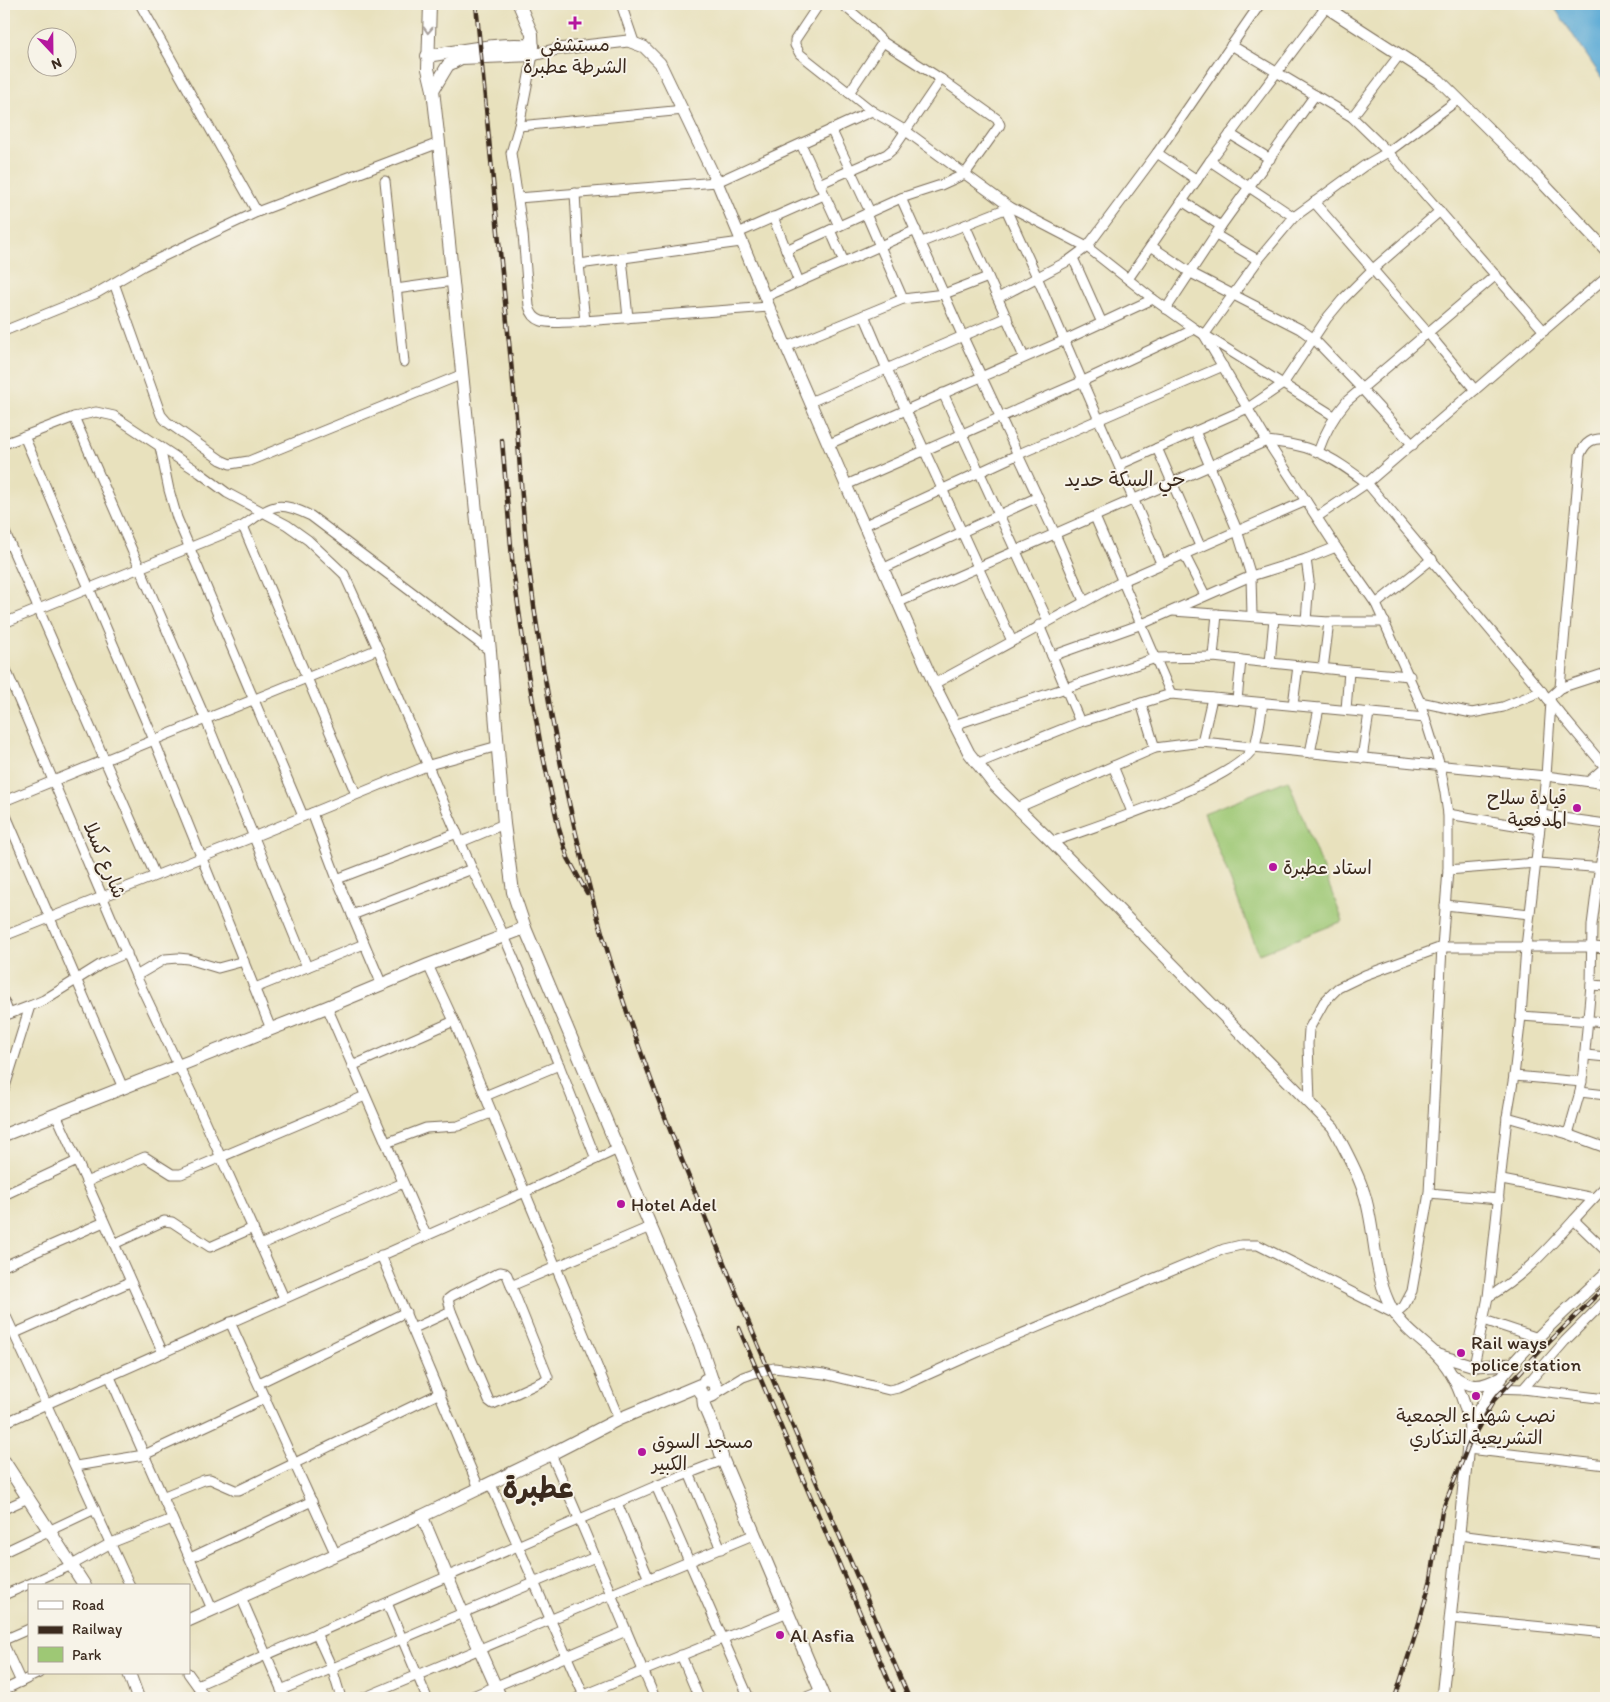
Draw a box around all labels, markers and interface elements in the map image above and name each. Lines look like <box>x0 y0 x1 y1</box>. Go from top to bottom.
marker: مستشفى الشرطة عطبرة <box>568 16 582 30</box>
one-way arrow <box>423 26 434 34</box>
north arrow <box>28 28 78 78</box>
place label: مستشفى الشرطة عطبرة <box>523 33 627 78</box>
text: N <box>49 54 64 73</box>
district label: حي السكة حديد <box>1064 467 1186 497</box>
place label: قيادة سلاح المدفعية <box>1487 786 1567 831</box>
marker: قيادة سلاح المدفعية <box>1571 802 1583 814</box>
street label: شارع كسلا <box>77 818 131 902</box>
place label: استاد عطبرة <box>1283 856 1372 879</box>
marker: استاد عطبرة <box>1267 861 1279 873</box>
place label: Hotel Adel <box>631 1193 717 1216</box>
marker: Hotel Adel <box>615 1198 627 1210</box>
place label: Rail ways police station <box>1471 1331 1581 1376</box>
marker: Rail ways police station <box>1455 1347 1467 1359</box>
marker: نصب شهداء الجمعية التشريعية التذكاري <box>1470 1390 1482 1402</box>
place label: نصب شهداء الجمعية التشريعية التذكاري <box>1396 1404 1556 1452</box>
place label: مسجد السوق الكبير <box>650 1430 753 1475</box>
marker: مسجد السوق الكبير <box>636 1446 648 1458</box>
district label: عطبرة <box>503 1470 573 1506</box>
legend <box>28 1584 190 1674</box>
text: Road <box>72 1596 105 1614</box>
text: Railway <box>72 1620 122 1638</box>
place label: Al Asfia <box>790 1624 854 1647</box>
marker: Al Asfia <box>774 1629 786 1641</box>
text: Park <box>72 1646 102 1664</box>

